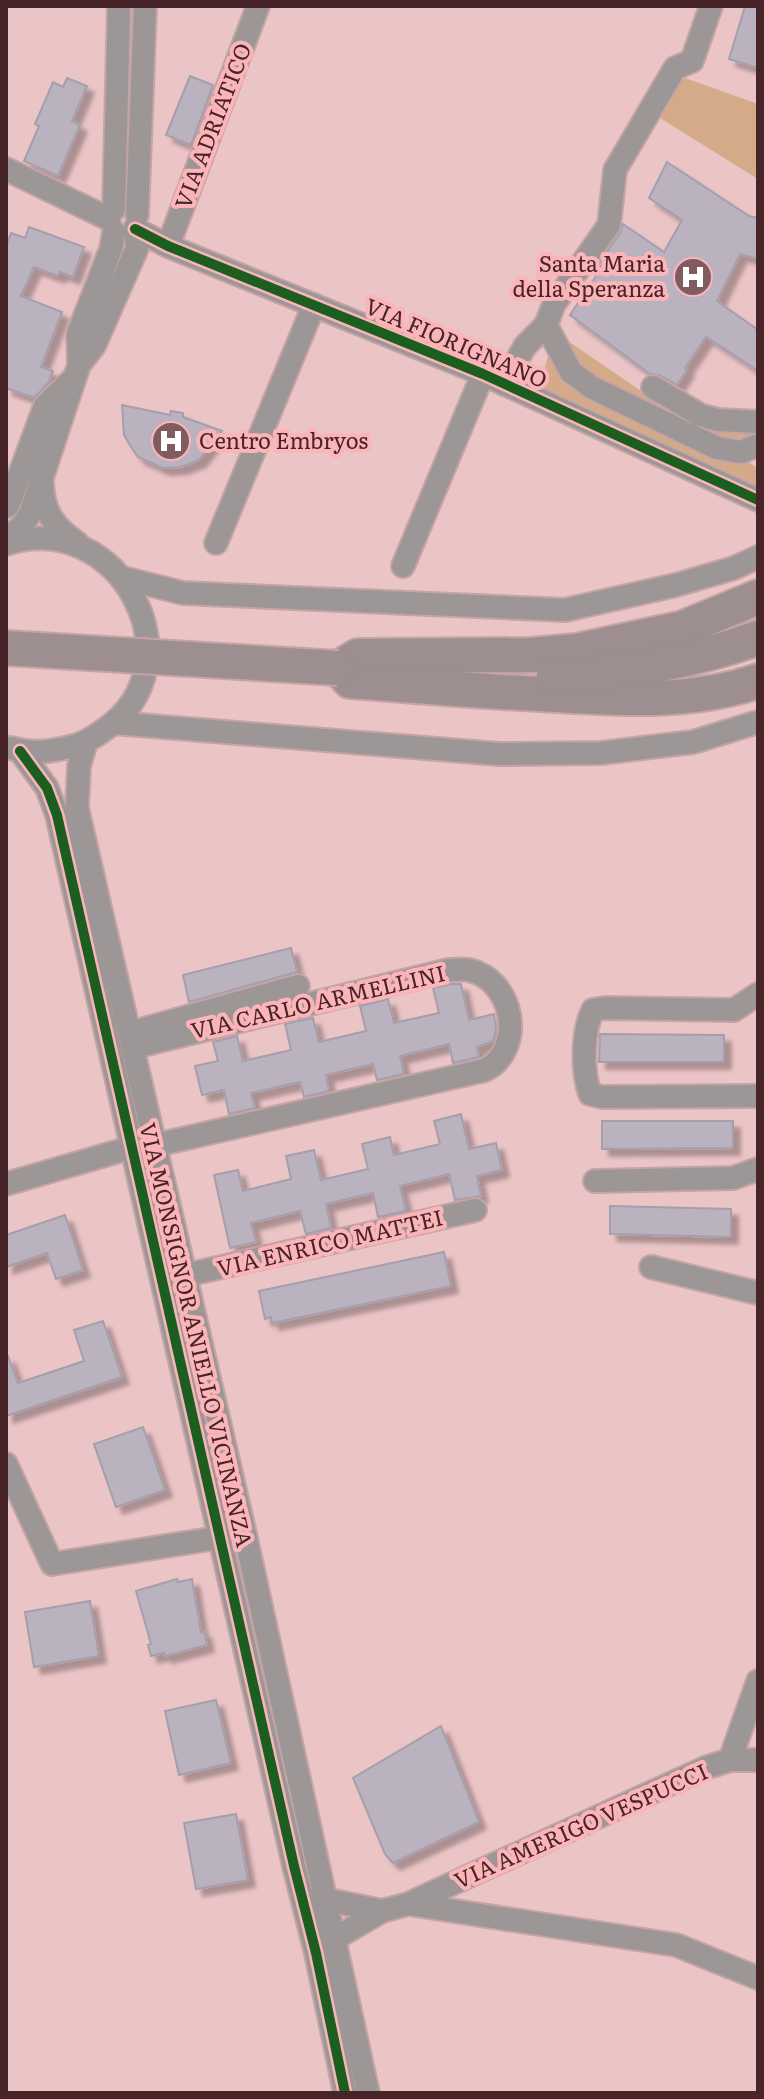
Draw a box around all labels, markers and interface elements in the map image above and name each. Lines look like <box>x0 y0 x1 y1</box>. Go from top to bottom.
street label: VIA ADRIATICO <box>165 38 258 213</box>
place label: Santa Maria della Speranza <box>513 246 665 304</box>
hospital icon: Santa Maria della Speranza <box>672 256 714 298</box>
street label: VIA FIORIGNANO <box>360 288 553 395</box>
hospital icon: Centro Embryos <box>150 420 192 462</box>
place label: Centro Embryos <box>199 423 368 456</box>
street label: VIA CARLO ARMELLINI <box>187 955 448 1046</box>
street label: VIA MONSIGNOR ANIELLO VICINANZA <box>132 1119 262 1550</box>
street label: VIA ENRICO MATTEI <box>213 1199 446 1284</box>
street label: VIA AMERIGO VESPUCCI <box>448 1754 713 1896</box>

